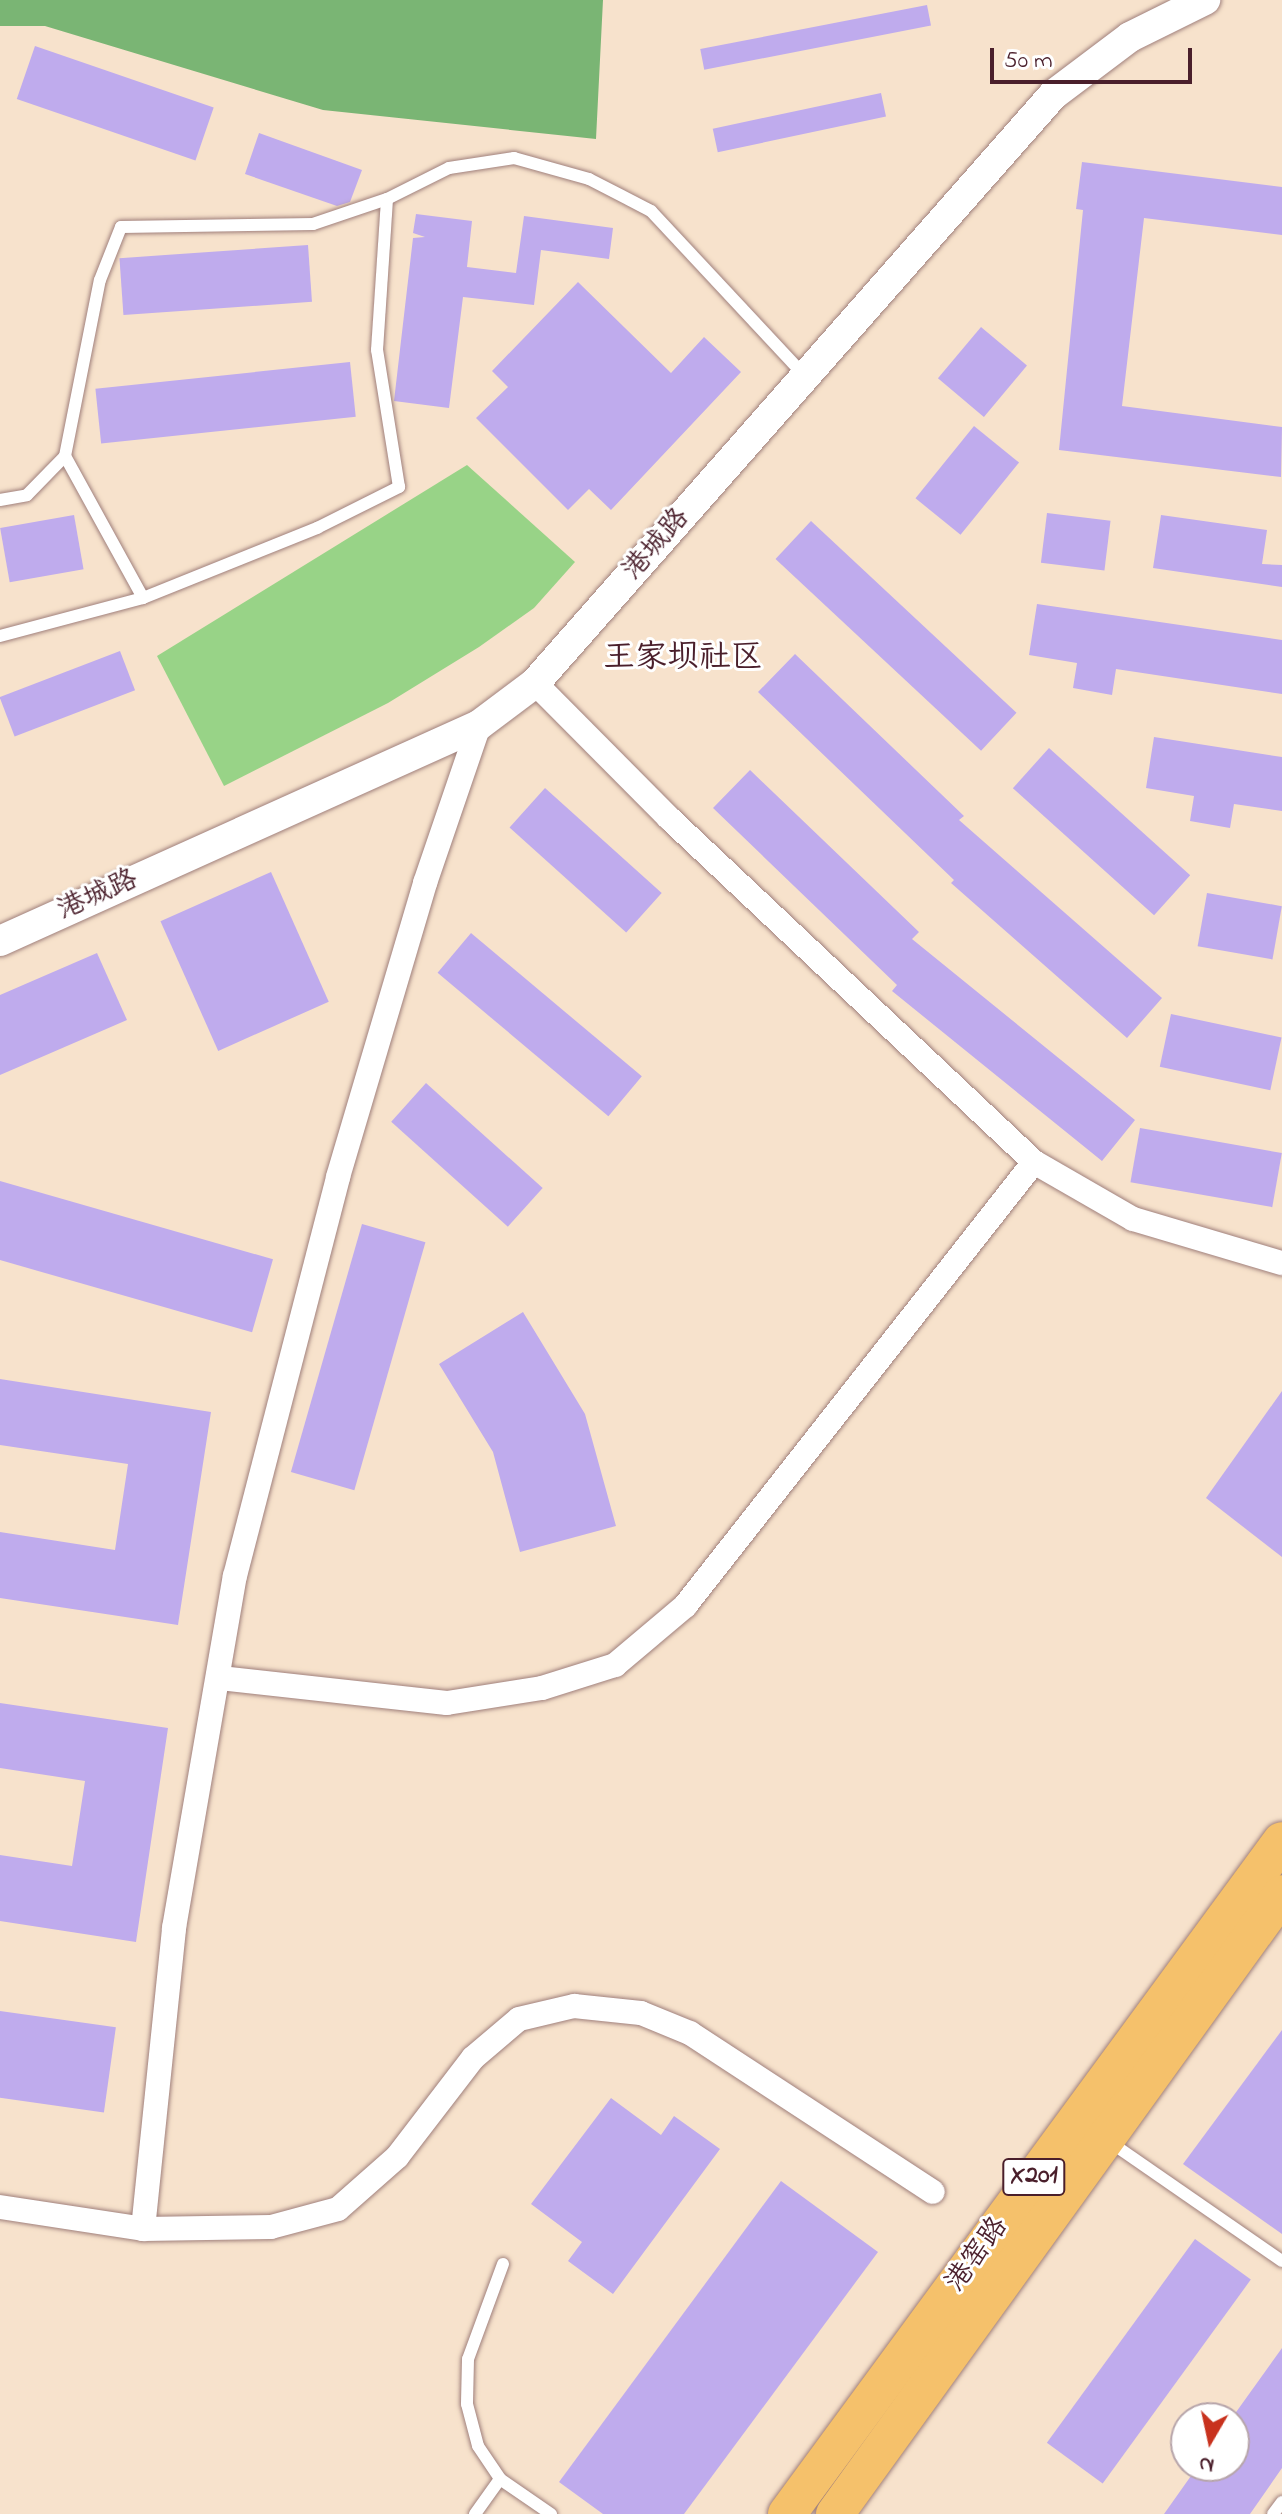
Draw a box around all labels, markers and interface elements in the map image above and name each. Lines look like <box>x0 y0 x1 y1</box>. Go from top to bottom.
scale bar <box>994 32 1196 82</box>
text: 50 m <box>1004 44 1053 79</box>
street label: 港城路 <box>617 502 697 588</box>
district label: 王家坝社区 <box>603 640 763 678</box>
street label: 港城路 <box>53 864 143 928</box>
road number: X201 <box>1002 2155 1066 2199</box>
street label: 港窑路 <box>940 2211 1016 2299</box>
north arrow <box>1170 2402 1250 2482</box>
text: N <box>1197 2447 1216 2481</box>

